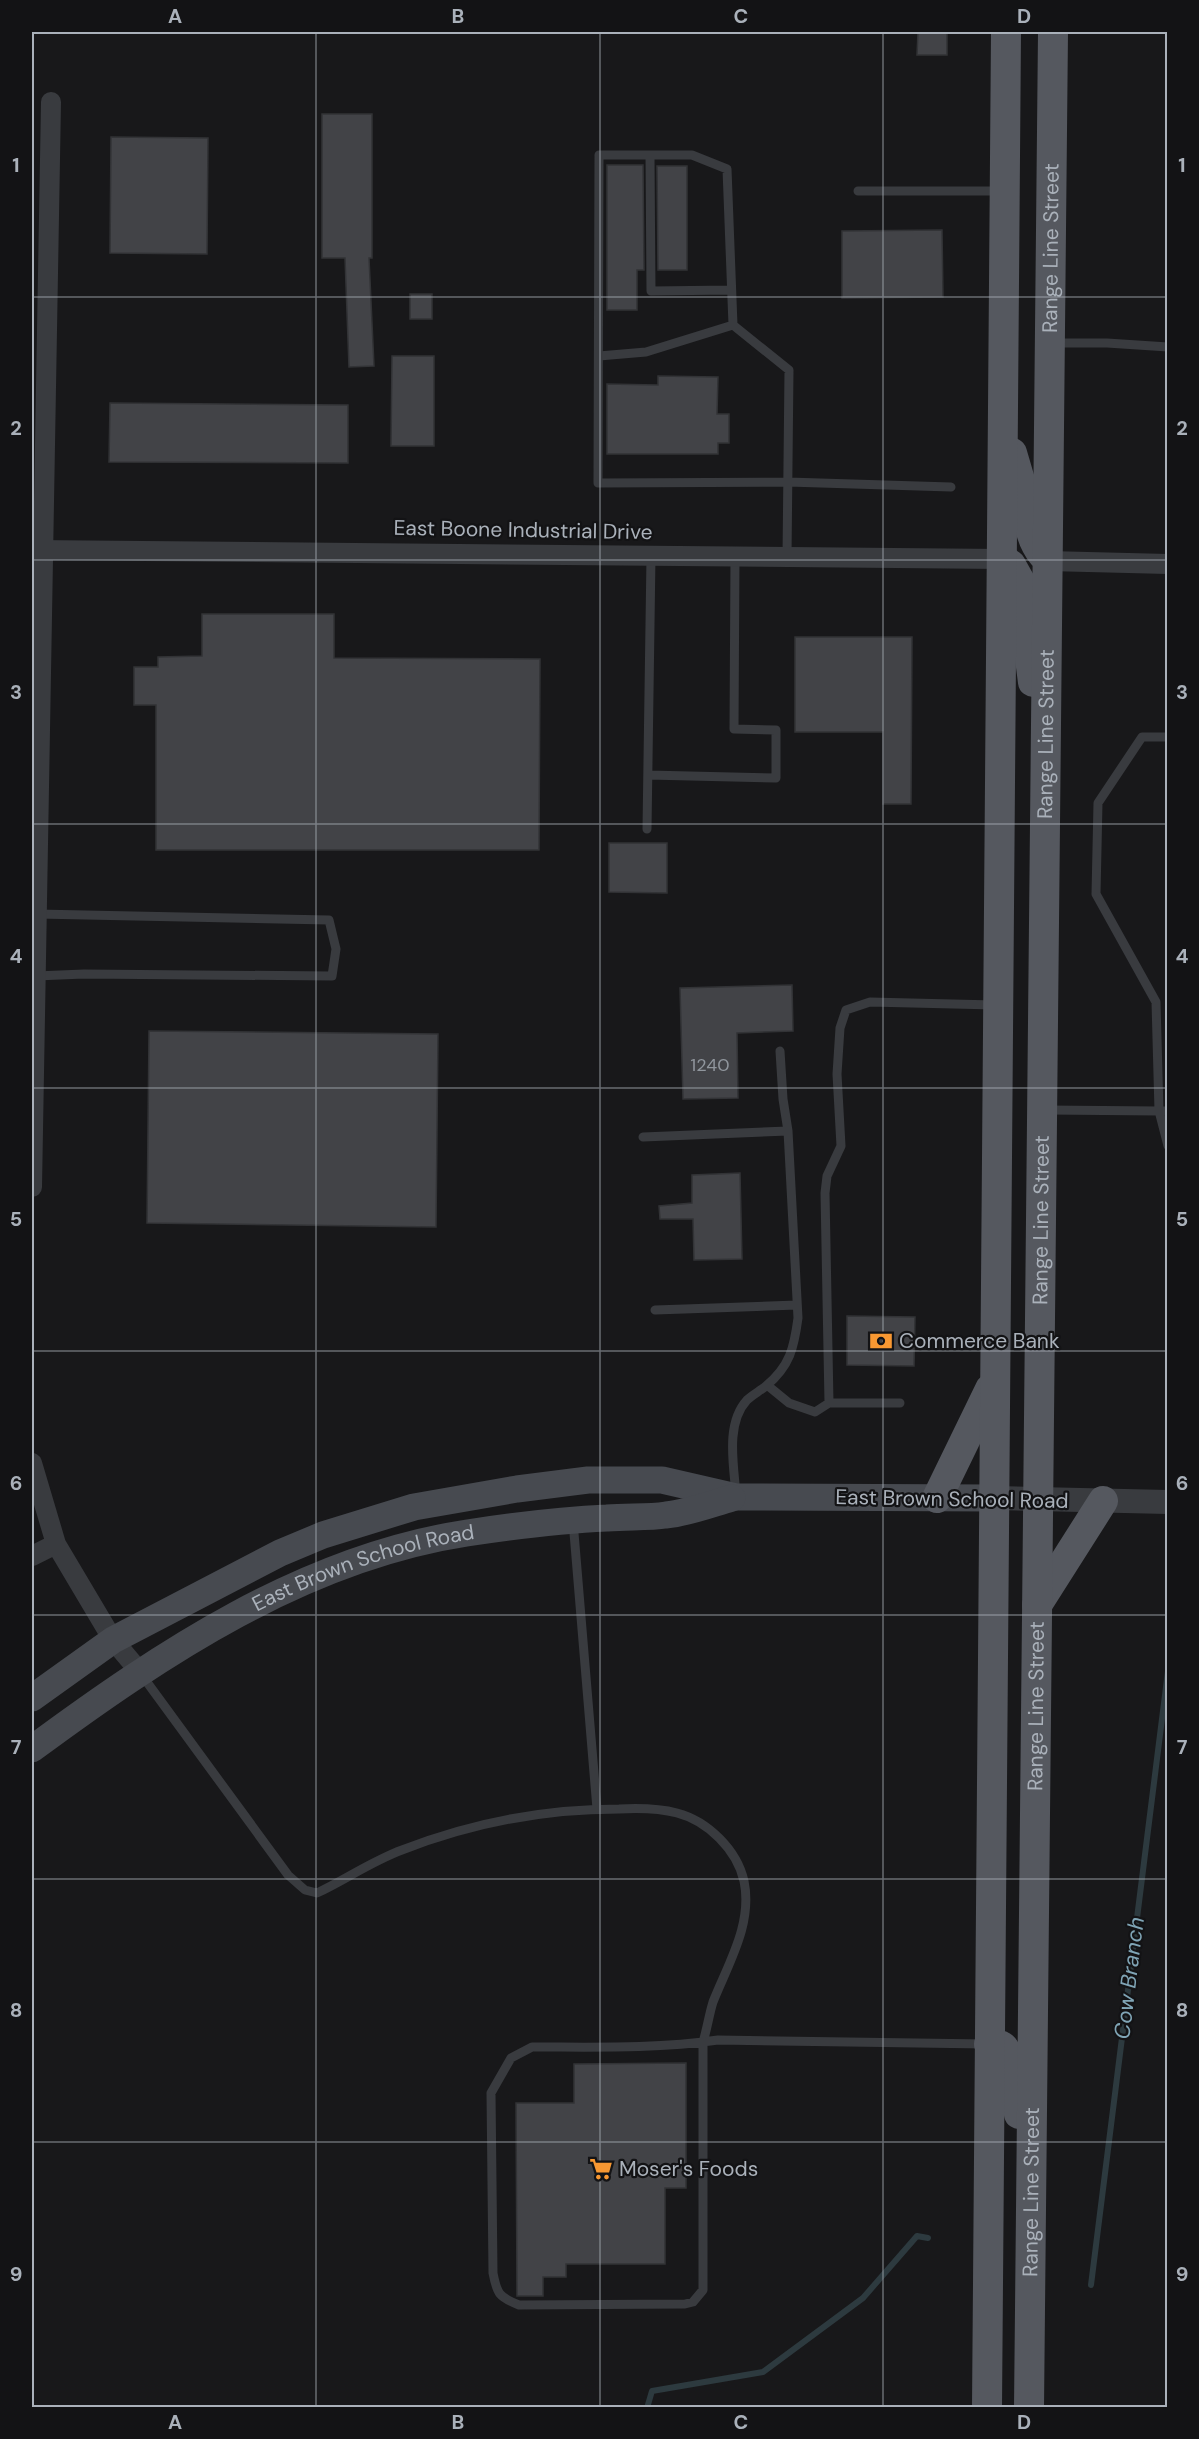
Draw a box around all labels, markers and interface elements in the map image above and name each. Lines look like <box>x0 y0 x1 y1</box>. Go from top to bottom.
text: A <box>168 3 182 29</box>
text: B <box>452 3 464 29</box>
text: C <box>734 3 748 29</box>
text: D <box>1017 3 1031 29</box>
text: 1 <box>12 152 20 178</box>
text: 1 <box>1178 152 1186 178</box>
street label: Range Line Street <box>1036 163 1066 333</box>
text: 2 <box>10 415 22 441</box>
text: 2 <box>1176 415 1188 441</box>
street label: East Boone Industrial Drive <box>393 514 653 546</box>
street label: Range Line Street <box>1031 649 1061 819</box>
text: 3 <box>10 679 22 705</box>
text: 3 <box>1176 679 1188 705</box>
text: 4 <box>10 943 23 969</box>
text: 4 <box>1176 943 1189 969</box>
house number: 1240 <box>691 1053 729 1077</box>
street label: Range Line Street <box>1026 1135 1056 1305</box>
text: 5 <box>10 1206 22 1232</box>
text: 5 <box>1176 1206 1188 1232</box>
place label: Commerce Bank <box>899 1327 1060 1355</box>
bank icon: Commerce Bank <box>868 1328 894 1354</box>
text: 6 <box>10 1470 22 1496</box>
text: 6 <box>1176 1470 1188 1496</box>
street label: East Brown School Road <box>835 1483 1069 1515</box>
street label: East Brown School Road <box>247 1518 476 1618</box>
street label: Range Line Street <box>1021 1621 1051 1791</box>
text: 7 <box>11 1734 22 1760</box>
text: 7 <box>1177 1734 1188 1760</box>
water label: Cow Branch <box>1107 1915 1151 2041</box>
text: 8 <box>10 1997 22 2023</box>
text: 8 <box>1176 1997 1188 2023</box>
street label: Range Line Street <box>1016 2107 1046 2277</box>
place label: Moser's Foods <box>619 2155 758 2183</box>
supermarket icon: Moser's Foods <box>588 2156 614 2182</box>
text: 9 <box>10 2261 22 2287</box>
text: 9 <box>1176 2261 1188 2287</box>
text: A <box>168 2409 182 2435</box>
text: B <box>452 2409 464 2435</box>
text: C <box>734 2409 748 2435</box>
text: D <box>1017 2409 1031 2435</box>

